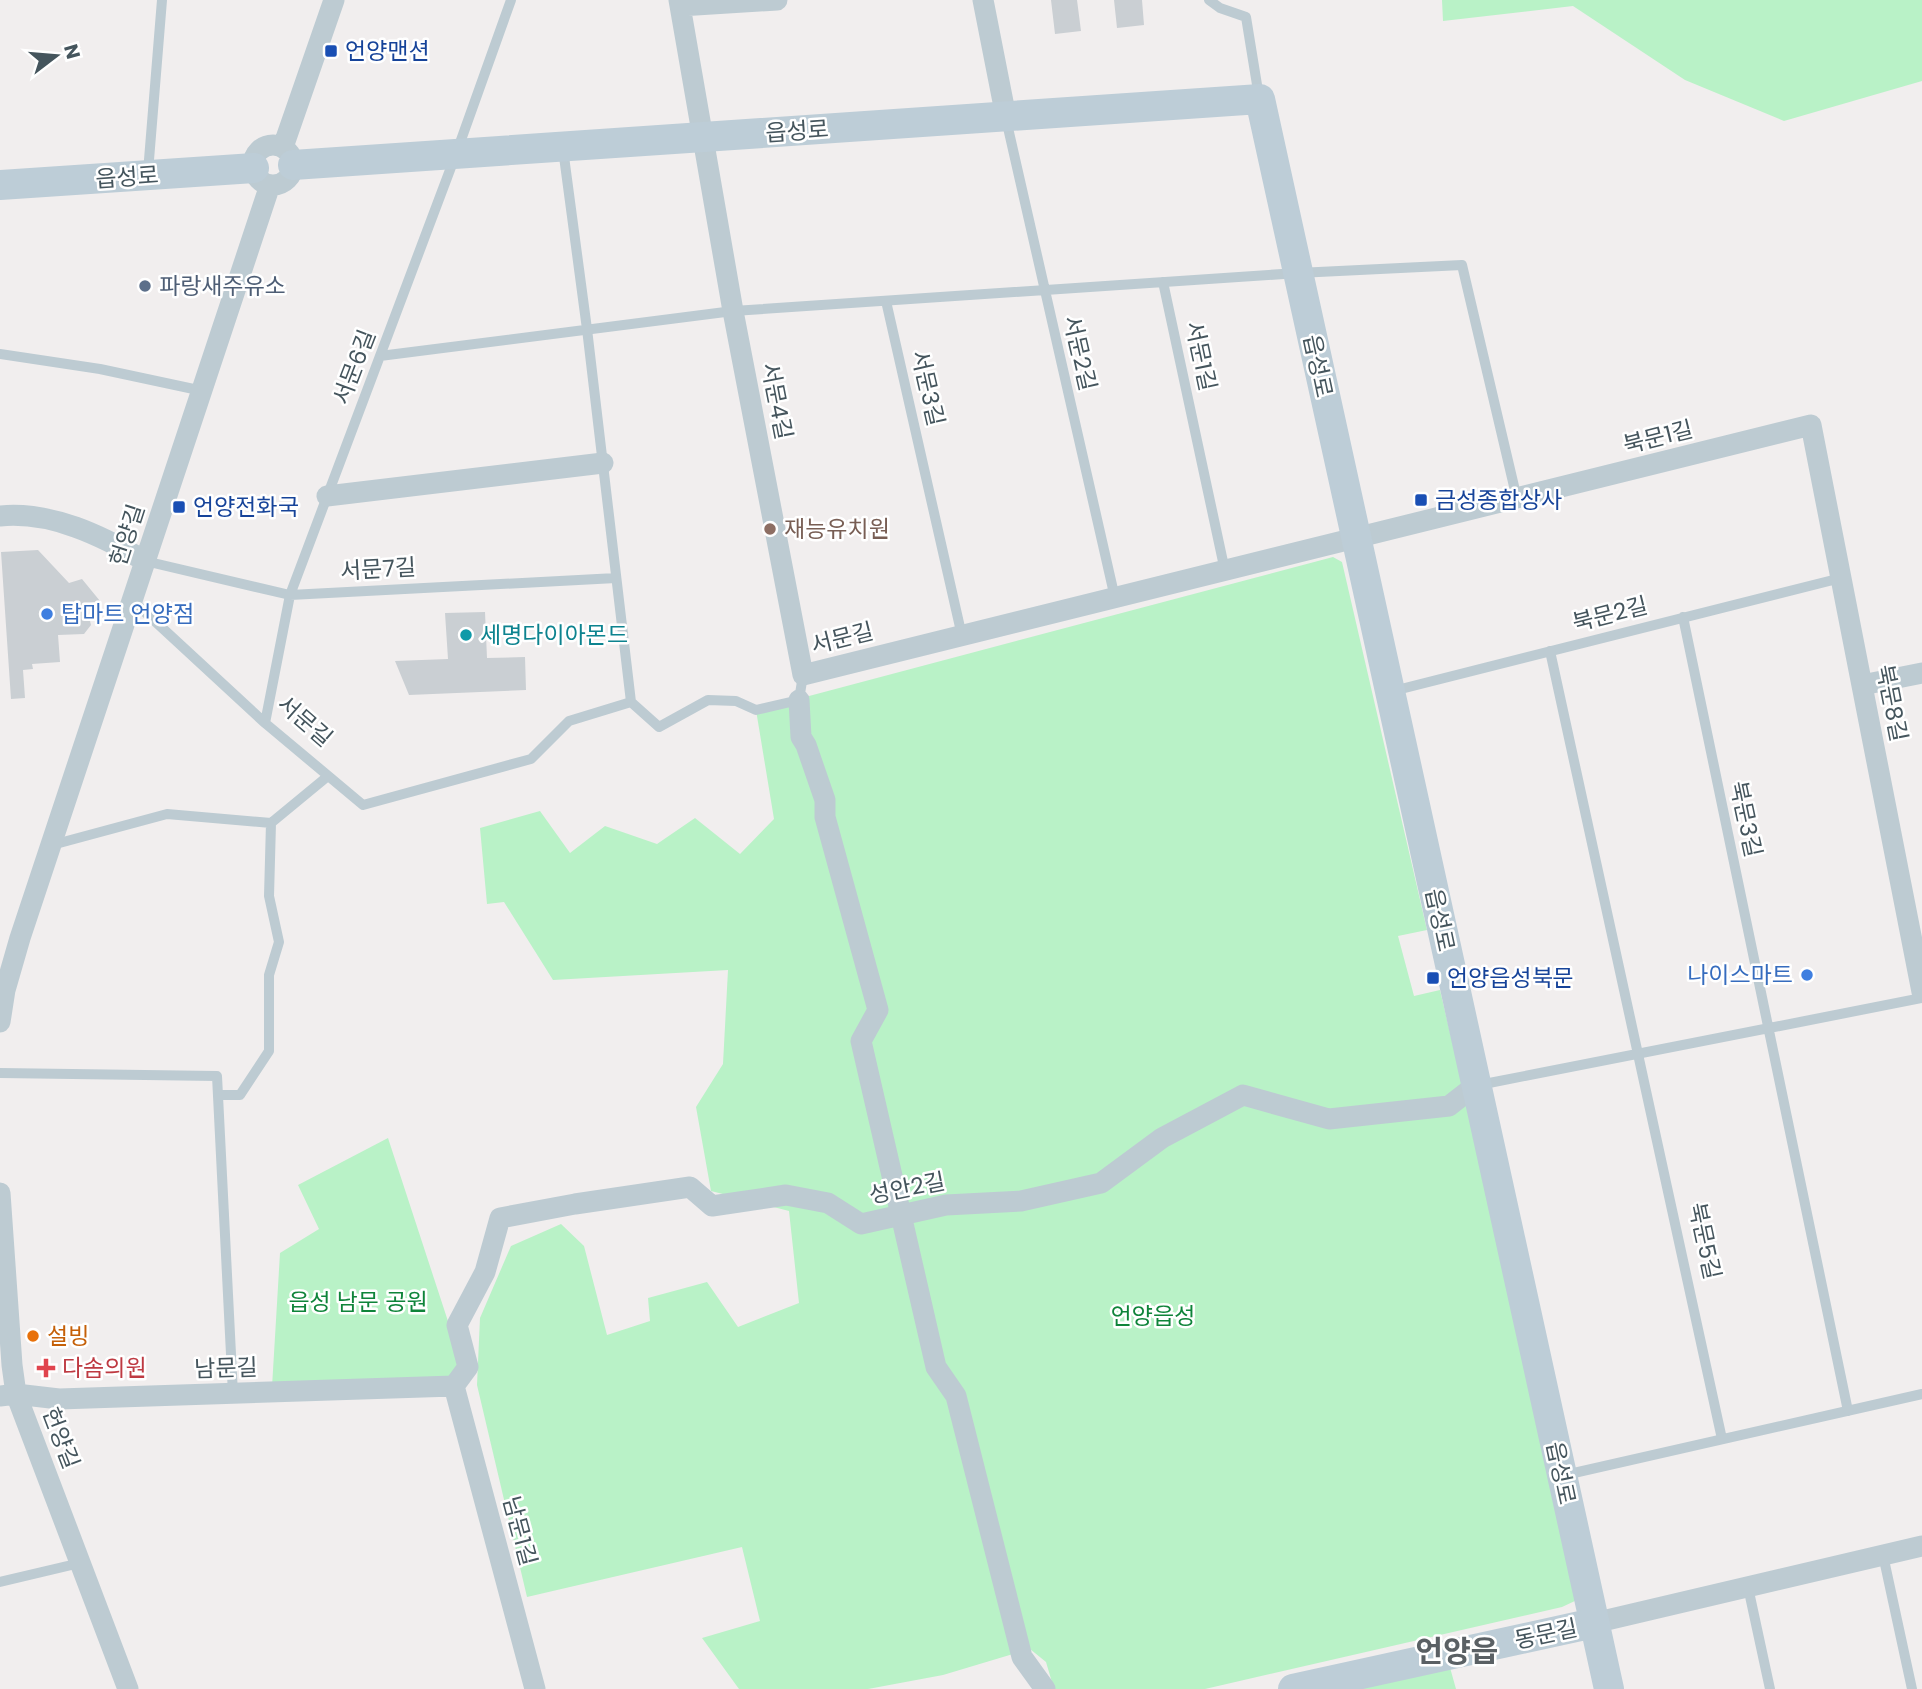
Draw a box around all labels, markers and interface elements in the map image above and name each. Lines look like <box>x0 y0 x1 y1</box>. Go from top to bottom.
north arrow <box>21 21 91 91</box>
place label: 언양맨션 <box>345 35 430 67</box>
text: N <box>57 41 87 62</box>
marker: 언양맨션 <box>323 43 339 59</box>
street label: 읍성로 <box>764 113 830 149</box>
street label: 읍성로 <box>94 159 160 195</box>
place label: 파랑새주유소 <box>159 270 286 302</box>
marker: 파랑새주유소 <box>137 278 153 294</box>
street label: 서문2길 <box>1056 312 1104 394</box>
street label: 서문1길 <box>1178 318 1224 394</box>
street label: 서문6길 <box>325 325 383 409</box>
street label: 읍성로 <box>1296 332 1340 400</box>
street label: 서문3길 <box>904 347 952 429</box>
street label: 서문4길 <box>754 360 800 442</box>
street label: 북문1길 <box>1620 413 1696 461</box>
place label: 금성종합상사 <box>1435 484 1562 516</box>
place label: 언양전화국 <box>193 491 299 523</box>
marker: 금성종합상사 <box>1413 492 1429 508</box>
marker: 언양전화국 <box>171 499 187 515</box>
street label: 헌양길 <box>102 500 152 570</box>
place label: 재능유치원 <box>784 513 890 545</box>
marker: 재능유치원 <box>762 521 778 537</box>
street label: 서문7길 <box>339 551 417 587</box>
street label: 북문2길 <box>1569 589 1651 639</box>
place label: 탑마트 언양점 <box>61 598 194 630</box>
marker: 탑마트 언양점 <box>39 606 55 622</box>
street label: 서문길 <box>807 615 877 661</box>
place label: 세명다이아몬드 <box>480 619 628 651</box>
marker: 세명다이아몬드 <box>458 627 474 643</box>
street label: 북문8길 <box>1869 662 1915 744</box>
street label: 서문길 <box>271 688 339 754</box>
street label: 북문3길 <box>1722 778 1770 860</box>
street label: 읍성로 <box>1418 886 1462 954</box>
place label: 나이스마트 <box>1687 959 1793 991</box>
place label: 언양읍성북문 <box>1447 962 1574 994</box>
marker: 나이스마트 <box>1799 967 1815 983</box>
marker: 언양읍성북문 <box>1425 970 1441 986</box>
street label: 성안2길 <box>866 1165 948 1211</box>
street label: 북문5길 <box>1681 1200 1729 1282</box>
park label: 읍성 남문 공원 <box>288 1286 428 1318</box>
park label: 언양읍성 <box>1111 1300 1195 1332</box>
place label: 설빙 <box>47 1320 89 1352</box>
marker: 설빙 <box>25 1328 41 1344</box>
street label: 남문길 <box>194 1351 258 1385</box>
place label: 다솜의원 <box>62 1352 147 1384</box>
marker: 다솜의원 <box>36 1358 56 1378</box>
street label: 헌양길 <box>35 1403 87 1473</box>
street label: 읍성로 <box>1539 1439 1583 1507</box>
street label: 남문1길 <box>495 1493 545 1569</box>
street label: 동문길 <box>1512 1612 1580 1656</box>
district label: 언양읍 <box>1416 1630 1498 1673</box>

